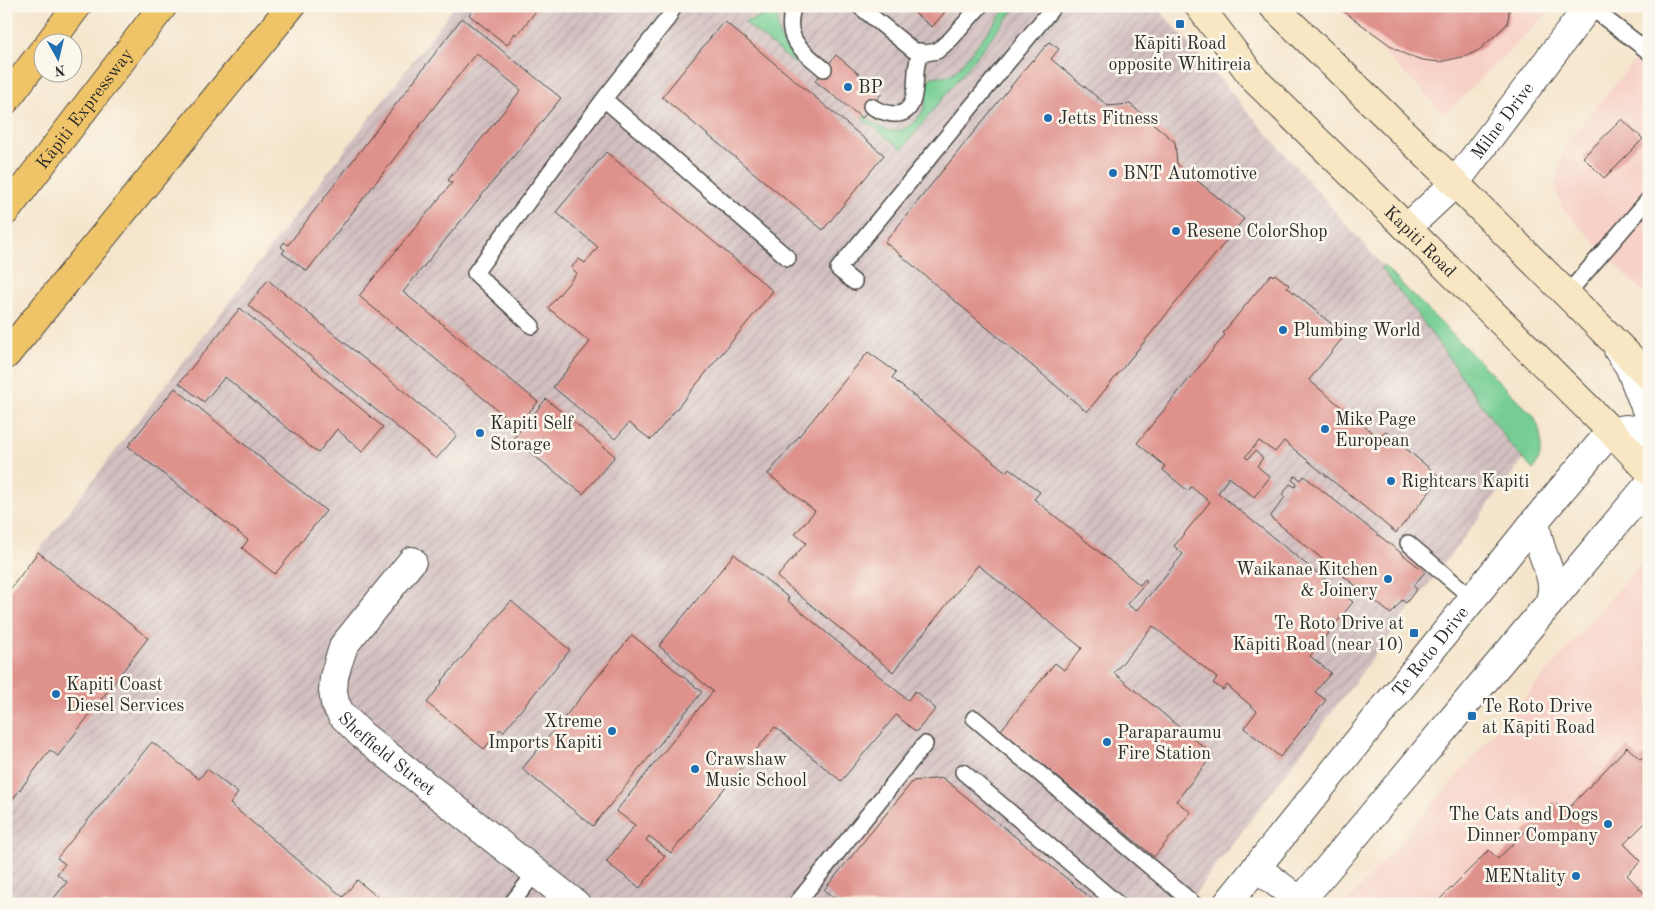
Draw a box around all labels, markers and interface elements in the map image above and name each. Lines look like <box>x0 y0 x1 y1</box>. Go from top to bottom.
marker: Kāpiti Road opposite Whitireia <box>1174 18 1186 30</box>
north arrow <box>32 32 82 82</box>
place label: Kāpiti Road opposite Whitireia <box>1108 35 1252 74</box>
street label: Kāpiti Expressway <box>33 45 137 173</box>
text: N <box>53 62 66 78</box>
place label: BP <box>858 79 883 97</box>
street label: Milne Drive <box>1468 79 1538 163</box>
marker: BP <box>842 81 854 93</box>
place label: Jetts Fitness <box>1058 110 1159 128</box>
marker: Jetts Fitness <box>1042 112 1054 124</box>
place label: BNT Automotive <box>1123 165 1257 183</box>
marker: BNT Automotive <box>1107 167 1119 179</box>
street label: Kapiti Road <box>1380 203 1459 281</box>
place label: Resene ColorShop <box>1186 223 1328 241</box>
marker: Resene ColorShop <box>1170 225 1182 237</box>
place label: Plumbing World <box>1293 322 1421 340</box>
marker: Plumbing World <box>1277 324 1289 336</box>
place label: Mike Page European <box>1335 411 1416 450</box>
place label: Kapiti Self Storage <box>490 415 574 454</box>
marker: Mike Page European <box>1319 423 1331 435</box>
marker: Kapiti Self Storage <box>474 427 486 439</box>
place label: Rightcars Kapiti <box>1401 473 1530 491</box>
marker: Rightcars Kapiti <box>1385 475 1397 487</box>
place label: Waikanae Kitchen & Joinery <box>1236 561 1378 600</box>
marker: Waikanae Kitchen & Joinery <box>1382 573 1394 585</box>
street label: Te Roto Drive <box>1389 603 1472 701</box>
place label: Te Roto Drive at Kāpiti Road (near 10) <box>1232 615 1404 654</box>
marker: Te Roto Drive at Kāpiti Road (near 10) <box>1408 627 1420 639</box>
place label: Kapiti Coast Diesel Services <box>66 676 185 715</box>
marker: Kapiti Coast Diesel Services <box>50 688 62 700</box>
place label: Te Roto Drive at Kāpiti Road <box>1482 698 1595 737</box>
street label: Sheffield Street <box>334 709 438 799</box>
marker: Te Roto Drive at Kāpiti Road <box>1466 710 1478 722</box>
place label: Xtreme Imports Kapiti <box>488 713 602 752</box>
place label: Paraparaumu Fire Station <box>1117 724 1222 763</box>
marker: Xtreme Imports Kapiti <box>606 725 618 737</box>
marker: Paraparaumu Fire Station <box>1101 736 1113 748</box>
place label: Crawshaw Music School <box>705 751 807 790</box>
marker: Crawshaw Music School <box>689 763 701 775</box>
place label: The Cats and Dogs Dinner Company <box>1448 806 1598 845</box>
marker: The Cats and Dogs Dinner Company <box>1602 818 1614 830</box>
place label: MENtality <box>1484 868 1566 886</box>
marker: MENtality <box>1570 870 1582 882</box>

